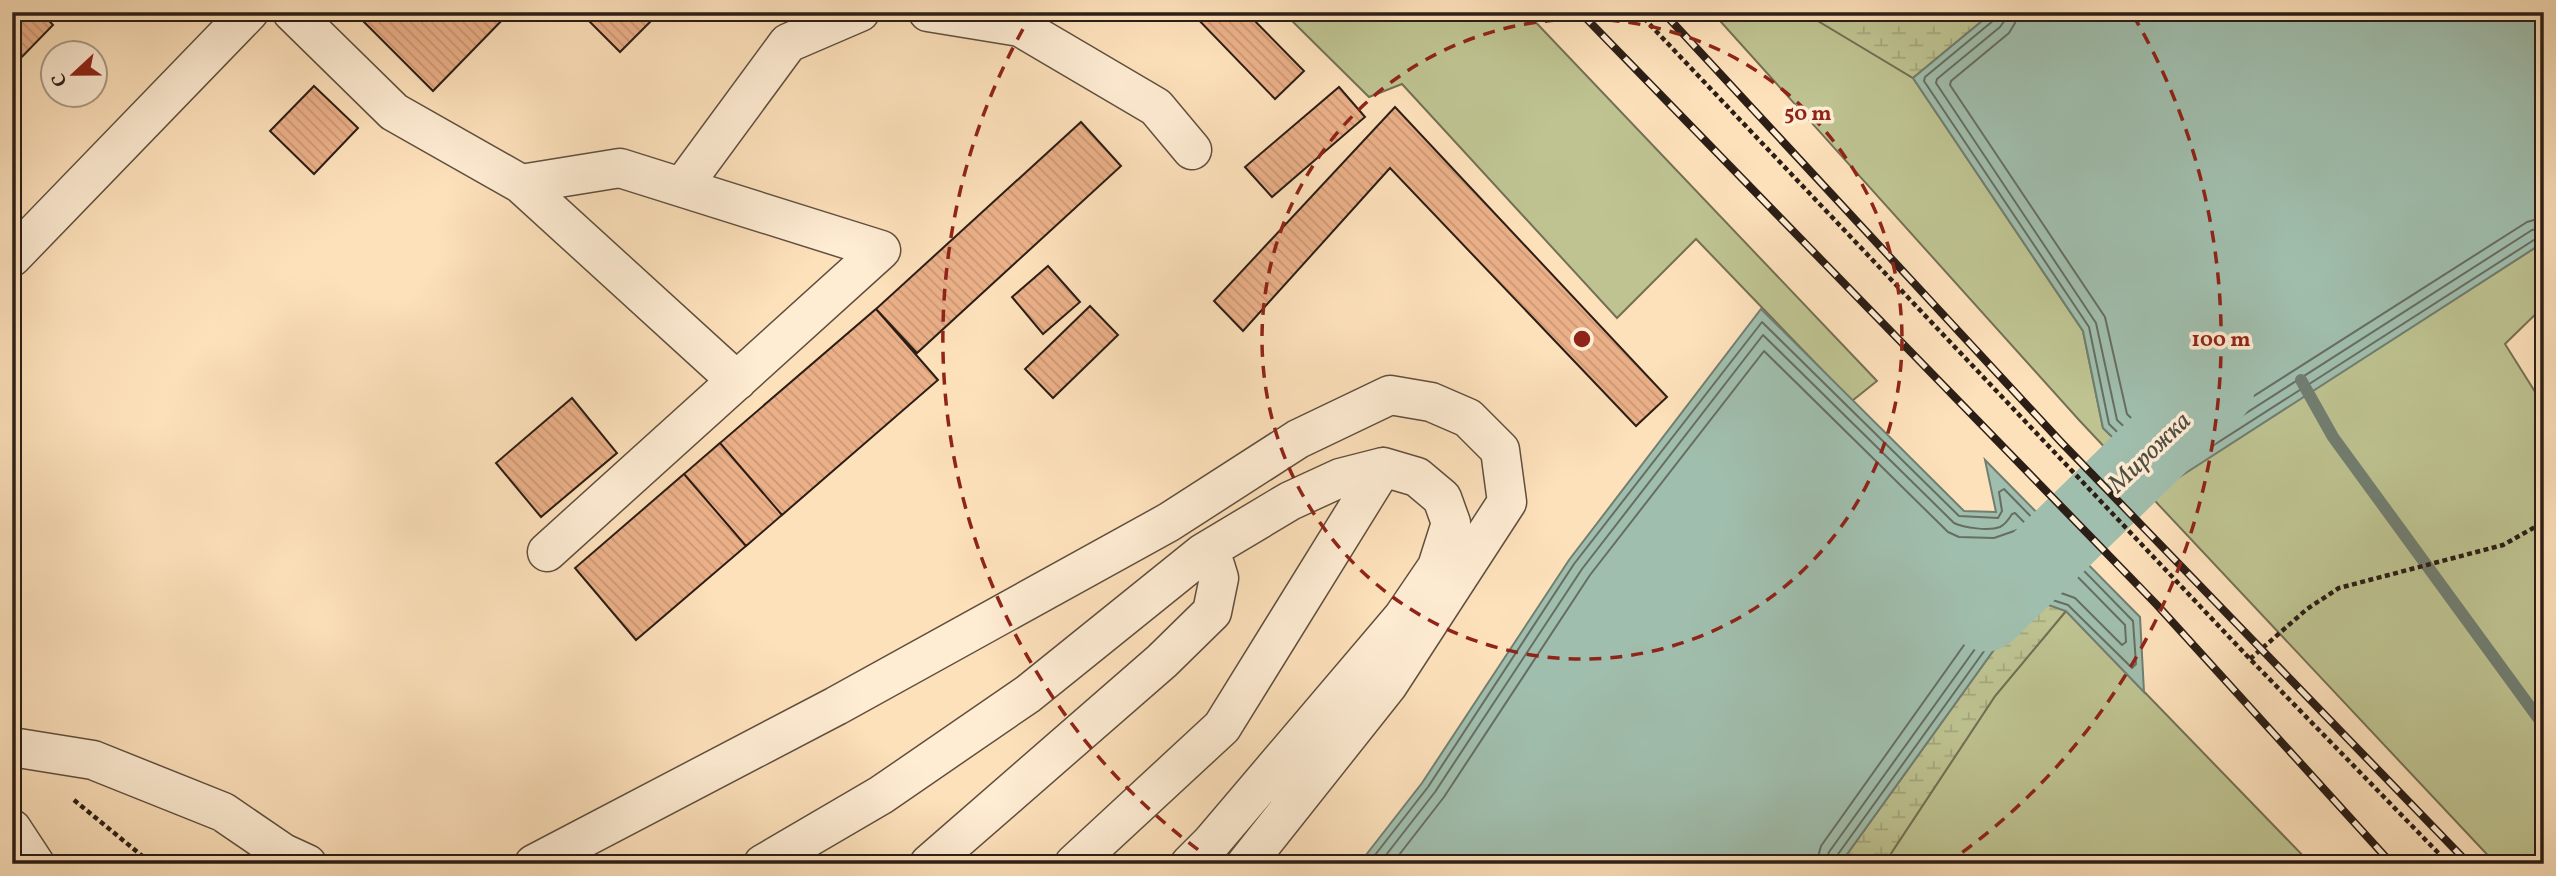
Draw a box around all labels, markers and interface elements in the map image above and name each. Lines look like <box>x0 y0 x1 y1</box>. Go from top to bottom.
north arrow <box>38 38 108 108</box>
text: С <box>46 69 74 90</box>
text: 50 m <box>1784 100 1832 129</box>
text: 100 m <box>2191 326 2251 355</box>
centre of rings <box>1570 327 1594 351</box>
water label: Мирожка <box>2100 404 2200 502</box>

